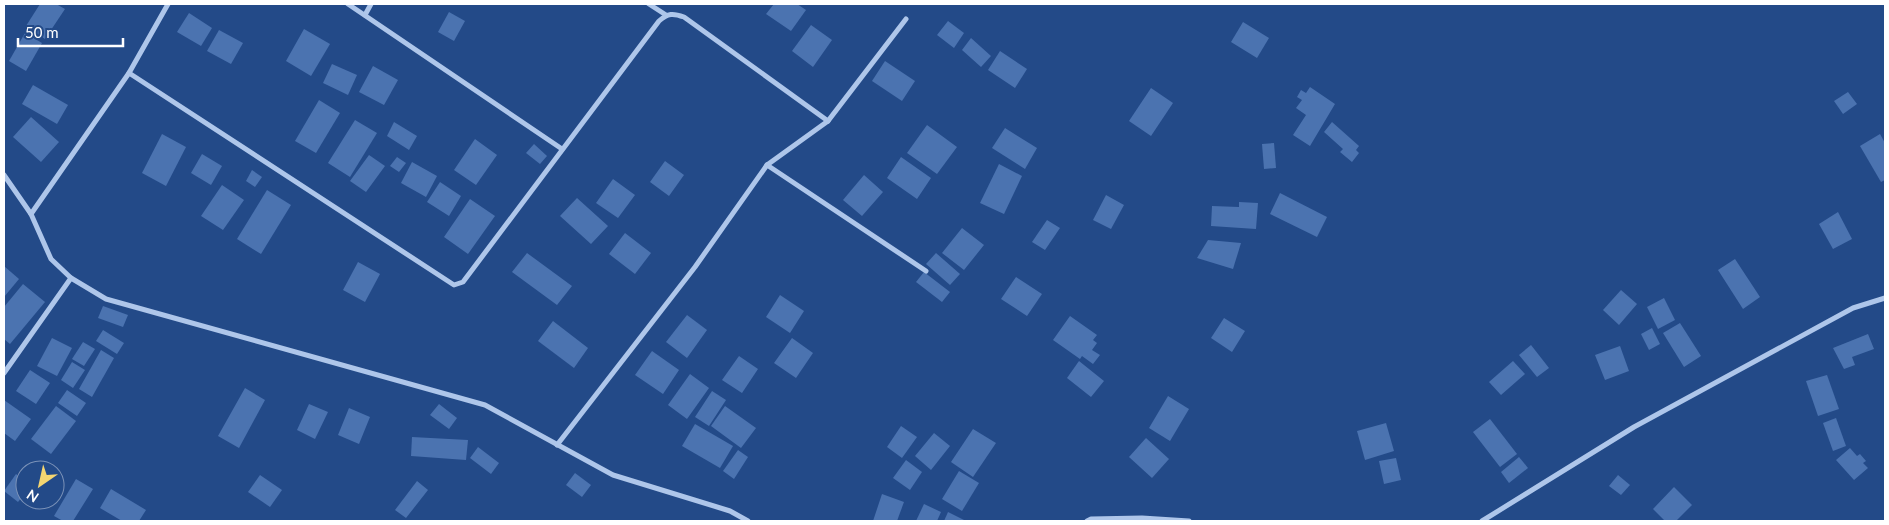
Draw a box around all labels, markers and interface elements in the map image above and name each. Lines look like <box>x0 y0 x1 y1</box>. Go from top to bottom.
scale bar <box>18 15 122 47</box>
text: 50 m <box>25 23 59 41</box>
north arrow <box>15 460 65 510</box>
text: N <box>23 486 42 506</box>

